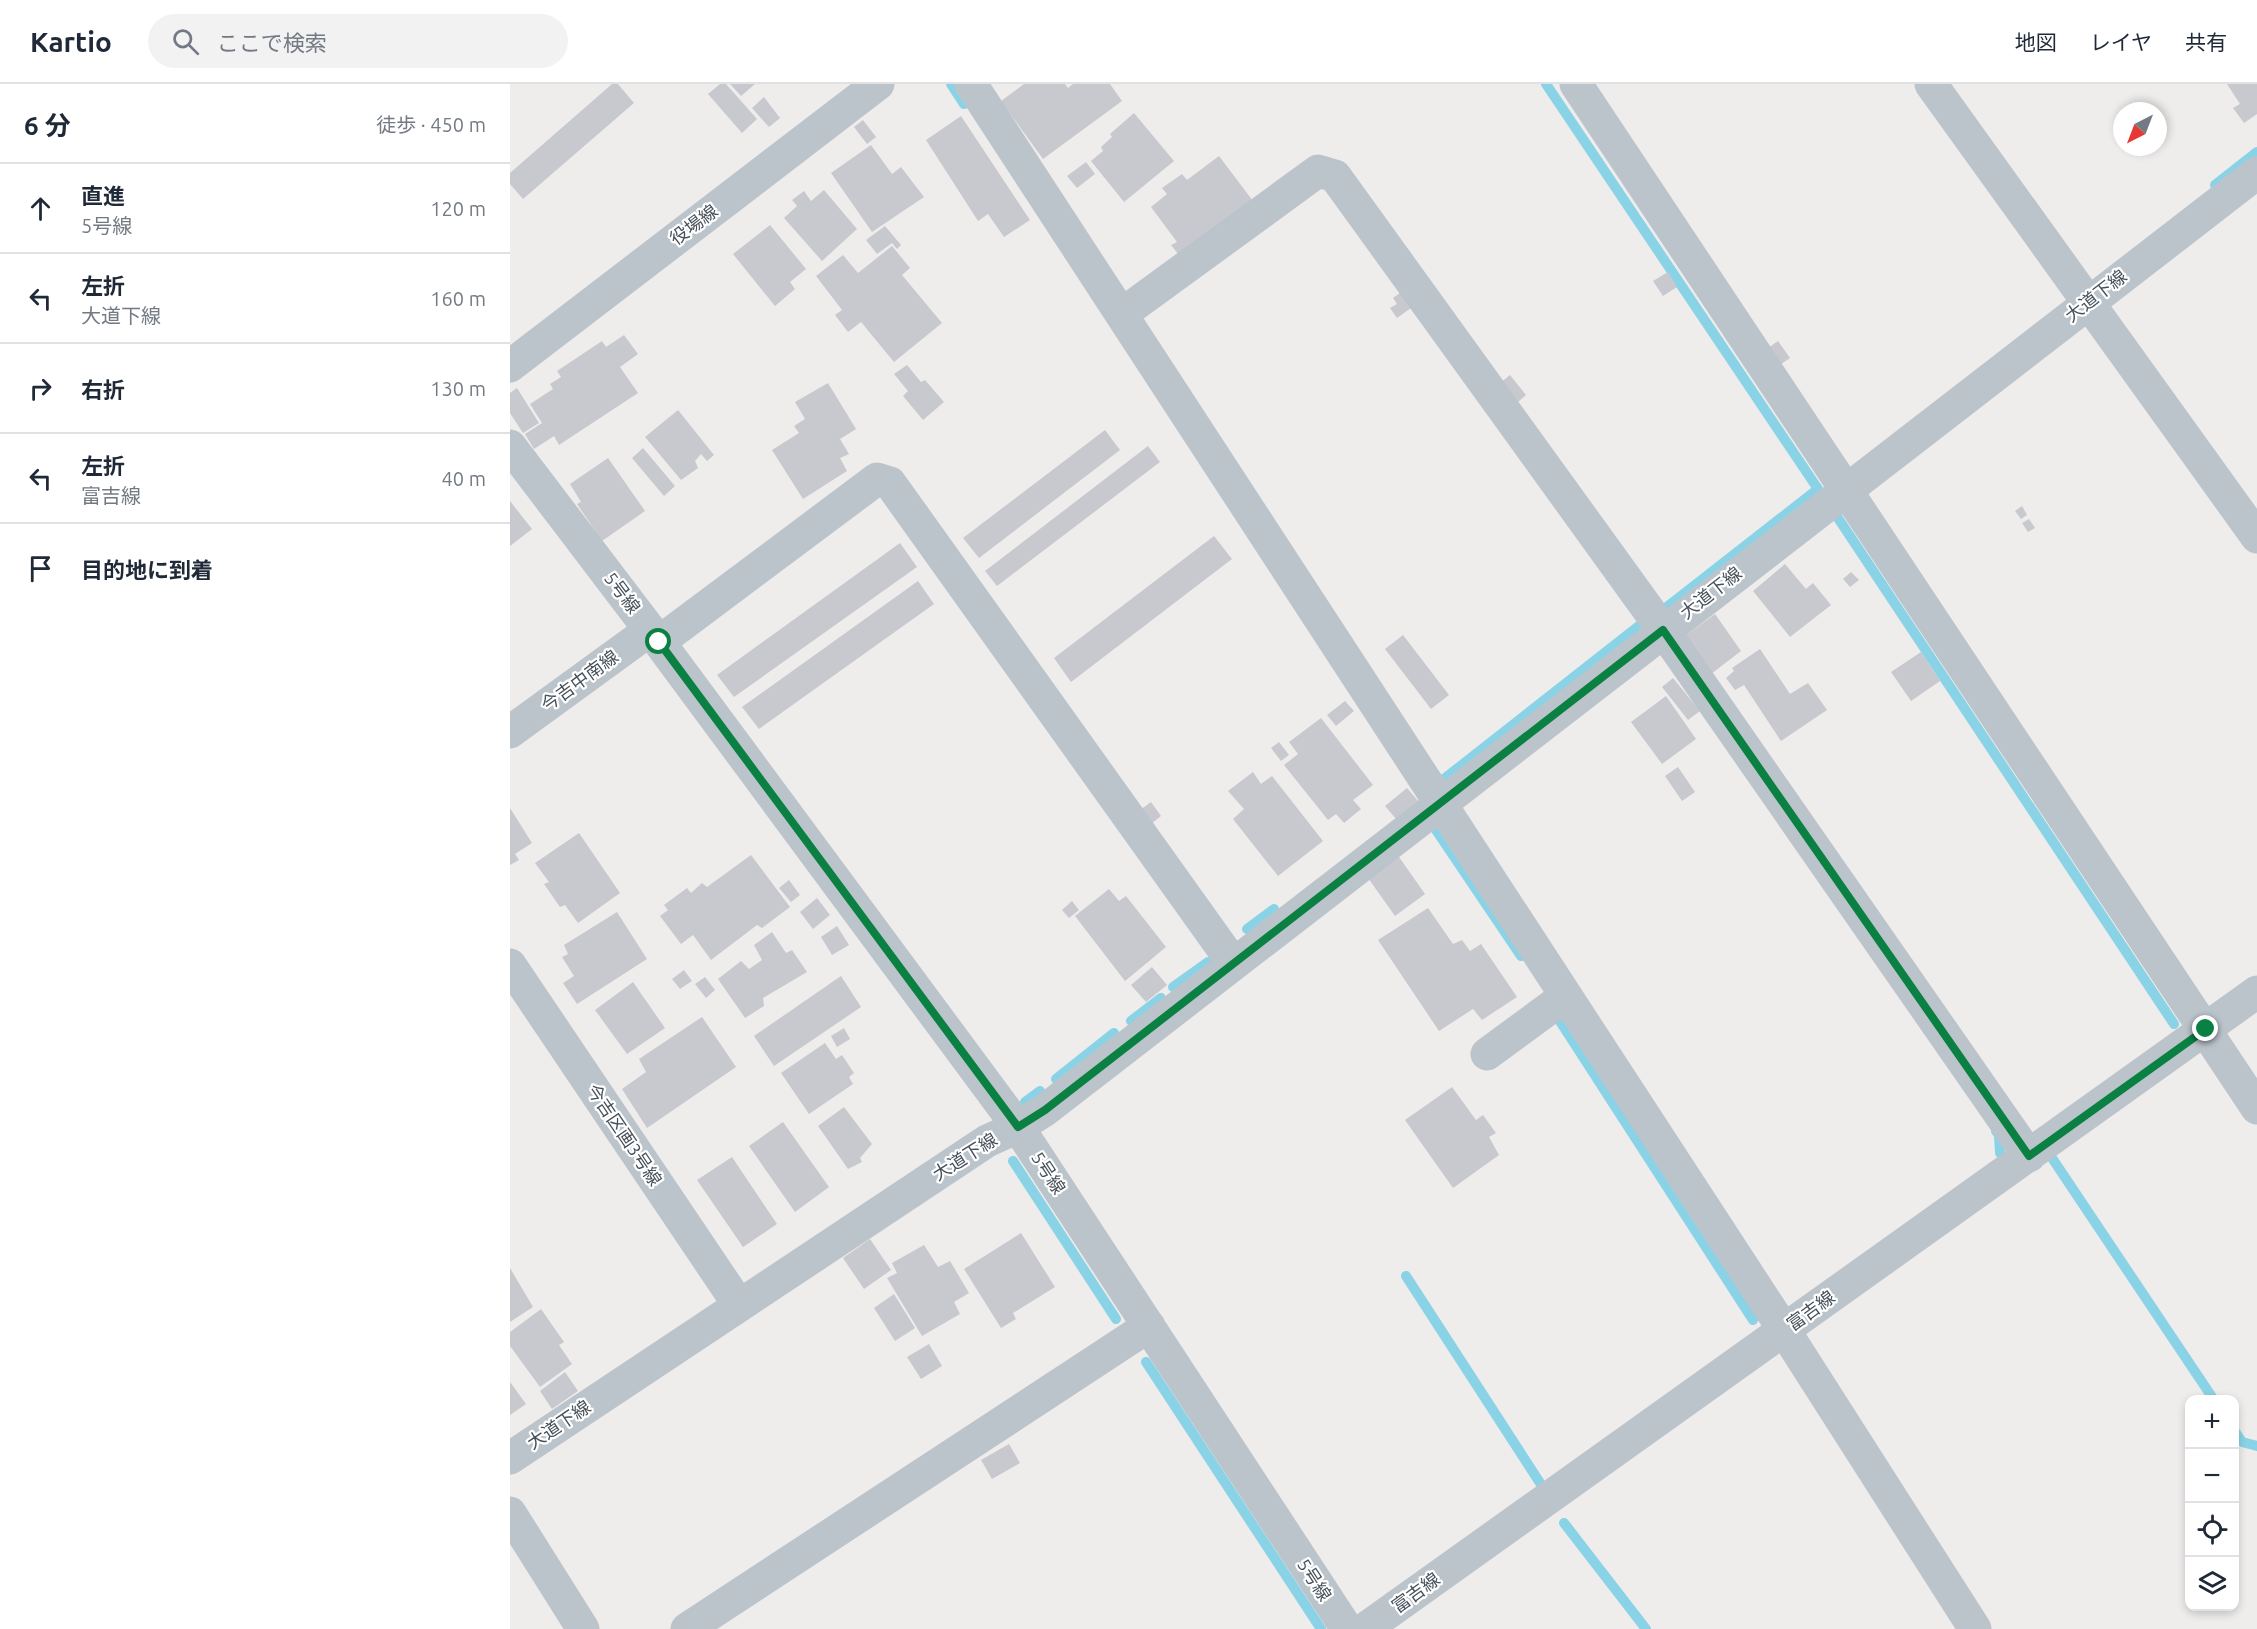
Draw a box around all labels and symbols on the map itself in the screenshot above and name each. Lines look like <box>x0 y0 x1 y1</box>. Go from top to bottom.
north arrow <box>2113 102 2167 156</box>
street label: 役場線 <box>666 200 721 248</box>
street label: 大道下線 <box>2061 265 2130 325</box>
street label: 大道下線 <box>1676 562 1745 622</box>
street label: 5号線 <box>601 568 645 617</box>
route start <box>645 628 671 654</box>
street label: 今吉中南線 <box>537 646 622 715</box>
route end <box>2192 1015 2218 1041</box>
street label: 今吉区画3号線 <box>584 1080 666 1189</box>
street label: 大道下線 <box>929 1129 1000 1184</box>
street label: 5号線 <box>1028 1148 1070 1197</box>
street label: 富吉線 <box>1783 1286 1838 1334</box>
street label: 大道下線 <box>523 1396 594 1453</box>
street label: 5号線 <box>1294 1555 1336 1604</box>
street label: 富吉線 <box>1388 1568 1443 1616</box>

